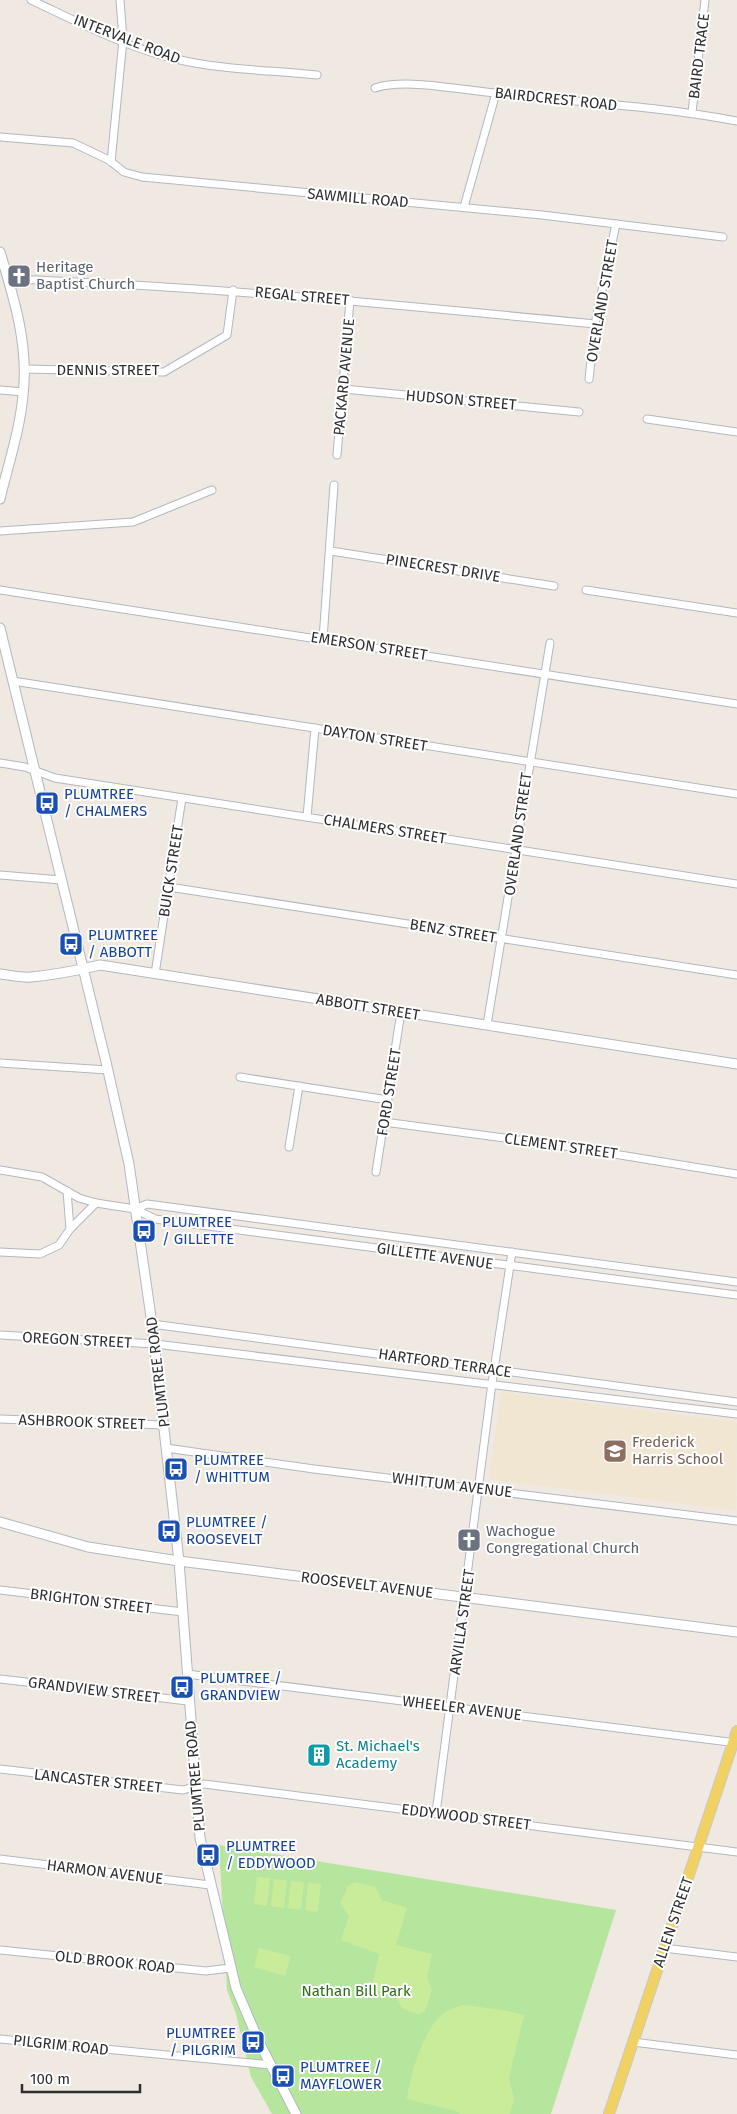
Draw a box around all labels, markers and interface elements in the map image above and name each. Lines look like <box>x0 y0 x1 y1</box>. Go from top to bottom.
street label: INTERVALE ROAD <box>71 10 183 68</box>
street label: BAIRD TRACE <box>685 12 713 100</box>
street label: BAIRDCREST ROAD <box>494 84 618 114</box>
street label: SAWMILL ROAD <box>307 185 409 211</box>
street label: OVERLAND STREET <box>582 238 622 364</box>
place label: Heritage Baptist Church <box>36 258 135 293</box>
church icon: Heritage Baptist Church <box>6 263 32 289</box>
street label: REGAL STREET <box>254 283 350 309</box>
street label: PACKARD AVENUE <box>330 318 358 436</box>
street label: DENNIS STREET <box>56 361 160 379</box>
street label: HUDSON STREET <box>405 386 517 414</box>
street label: PINECREST DRIVE <box>384 550 502 586</box>
street label: EMERSON STREET <box>309 628 429 664</box>
street label: DAYTON STREET <box>321 721 429 755</box>
street label: OVERLAND STREET <box>500 771 536 897</box>
place label: PLUMTREE / CHALMERS <box>64 785 147 820</box>
bus stop icon: PLUMTREE / CHALMERS <box>34 790 60 816</box>
street label: CHALMERS STREET <box>322 810 448 848</box>
street label: BUICK STREET <box>155 823 187 918</box>
street label: BENZ STREET <box>408 915 498 947</box>
place label: PLUMTREE / ABBOTT <box>88 926 158 961</box>
bus stop icon: PLUMTREE / ABBOTT <box>58 931 84 957</box>
street label: ABBOTT STREET <box>315 990 421 1024</box>
street label: FORD STREET <box>373 1047 405 1137</box>
street label: CLEMENT STREET <box>503 1129 619 1163</box>
place label: PLUMTREE / GILLETTE <box>162 1213 234 1248</box>
bus stop icon: PLUMTREE / GILLETTE <box>131 1218 157 1244</box>
street label: GILLETTE AVENUE <box>376 1239 494 1273</box>
street label: PLUMTREE ROAD <box>142 1316 174 1428</box>
street label: OREGON STREET <box>22 1328 133 1352</box>
street label: HARTFORD TERRACE <box>377 1345 513 1381</box>
street label: ASHBROOK STREET <box>18 1411 146 1433</box>
place label: Frederick Harris School <box>632 1433 724 1468</box>
school or university icon: Frederick Harris School <box>602 1438 628 1464</box>
place label: PLUMTREE / WHITTUM <box>194 1451 270 1486</box>
bus stop icon: PLUMTREE / WHITTUM <box>163 1456 189 1482</box>
street label: WHITTUM AVENUE <box>391 1469 513 1501</box>
place label: PLUMTREE / ROOSEVELT <box>186 1513 268 1548</box>
bus stop icon: PLUMTREE / ROOSEVELT <box>156 1518 182 1544</box>
place label: Wachogue Congregational Church <box>486 1522 639 1557</box>
church icon: Wachogue Congregational Church <box>456 1527 482 1553</box>
street label: ROOSEVELT AVENUE <box>300 1568 434 1602</box>
street label: ARVILLA STREET <box>446 1568 478 1676</box>
street label: BRIGHTON STREET <box>29 1585 153 1617</box>
place label: PLUMTREE / GRANDVIEW <box>200 1669 282 1704</box>
street label: GRANDVIEW STREET <box>27 1673 161 1707</box>
bus stop icon: PLUMTREE / GRANDVIEW <box>169 1674 195 1700</box>
street label: WHEELER AVENUE <box>401 1692 523 1724</box>
street label: PLUMTREE ROAD <box>181 1720 209 1832</box>
place label: St. Michael's Academy <box>336 1737 420 1772</box>
building icon: St. Michael's Academy <box>306 1742 332 1768</box>
street label: LANCASTER STREET <box>33 1765 163 1797</box>
street label: EDDYWOOD STREET <box>400 1800 532 1834</box>
place label: PLUMTREE / EDDYWOOD <box>226 1837 316 1872</box>
bus stop icon: PLUMTREE / EDDYWOOD <box>195 1842 221 1868</box>
street label: HARMON AVENUE <box>46 1856 164 1888</box>
street label: ALLEN STREET <box>649 1874 697 1969</box>
street label: OLD BROOK ROAD <box>54 1947 176 1977</box>
park label: Nathan Bill Park <box>301 1982 411 2000</box>
place label: PLUMTREE / PILGRIM <box>166 2024 236 2059</box>
bus stop icon: PLUMTREE / PILGRIM <box>240 2029 266 2055</box>
street label: PILGRIM ROAD <box>12 2031 110 2059</box>
place label: PLUMTREE / MAYFLOWER <box>300 2058 382 2093</box>
scale bar <box>22 2062 140 2094</box>
bus stop icon: PLUMTREE / MAYFLOWER <box>270 2063 296 2089</box>
text: 100 m <box>30 2070 70 2088</box>

